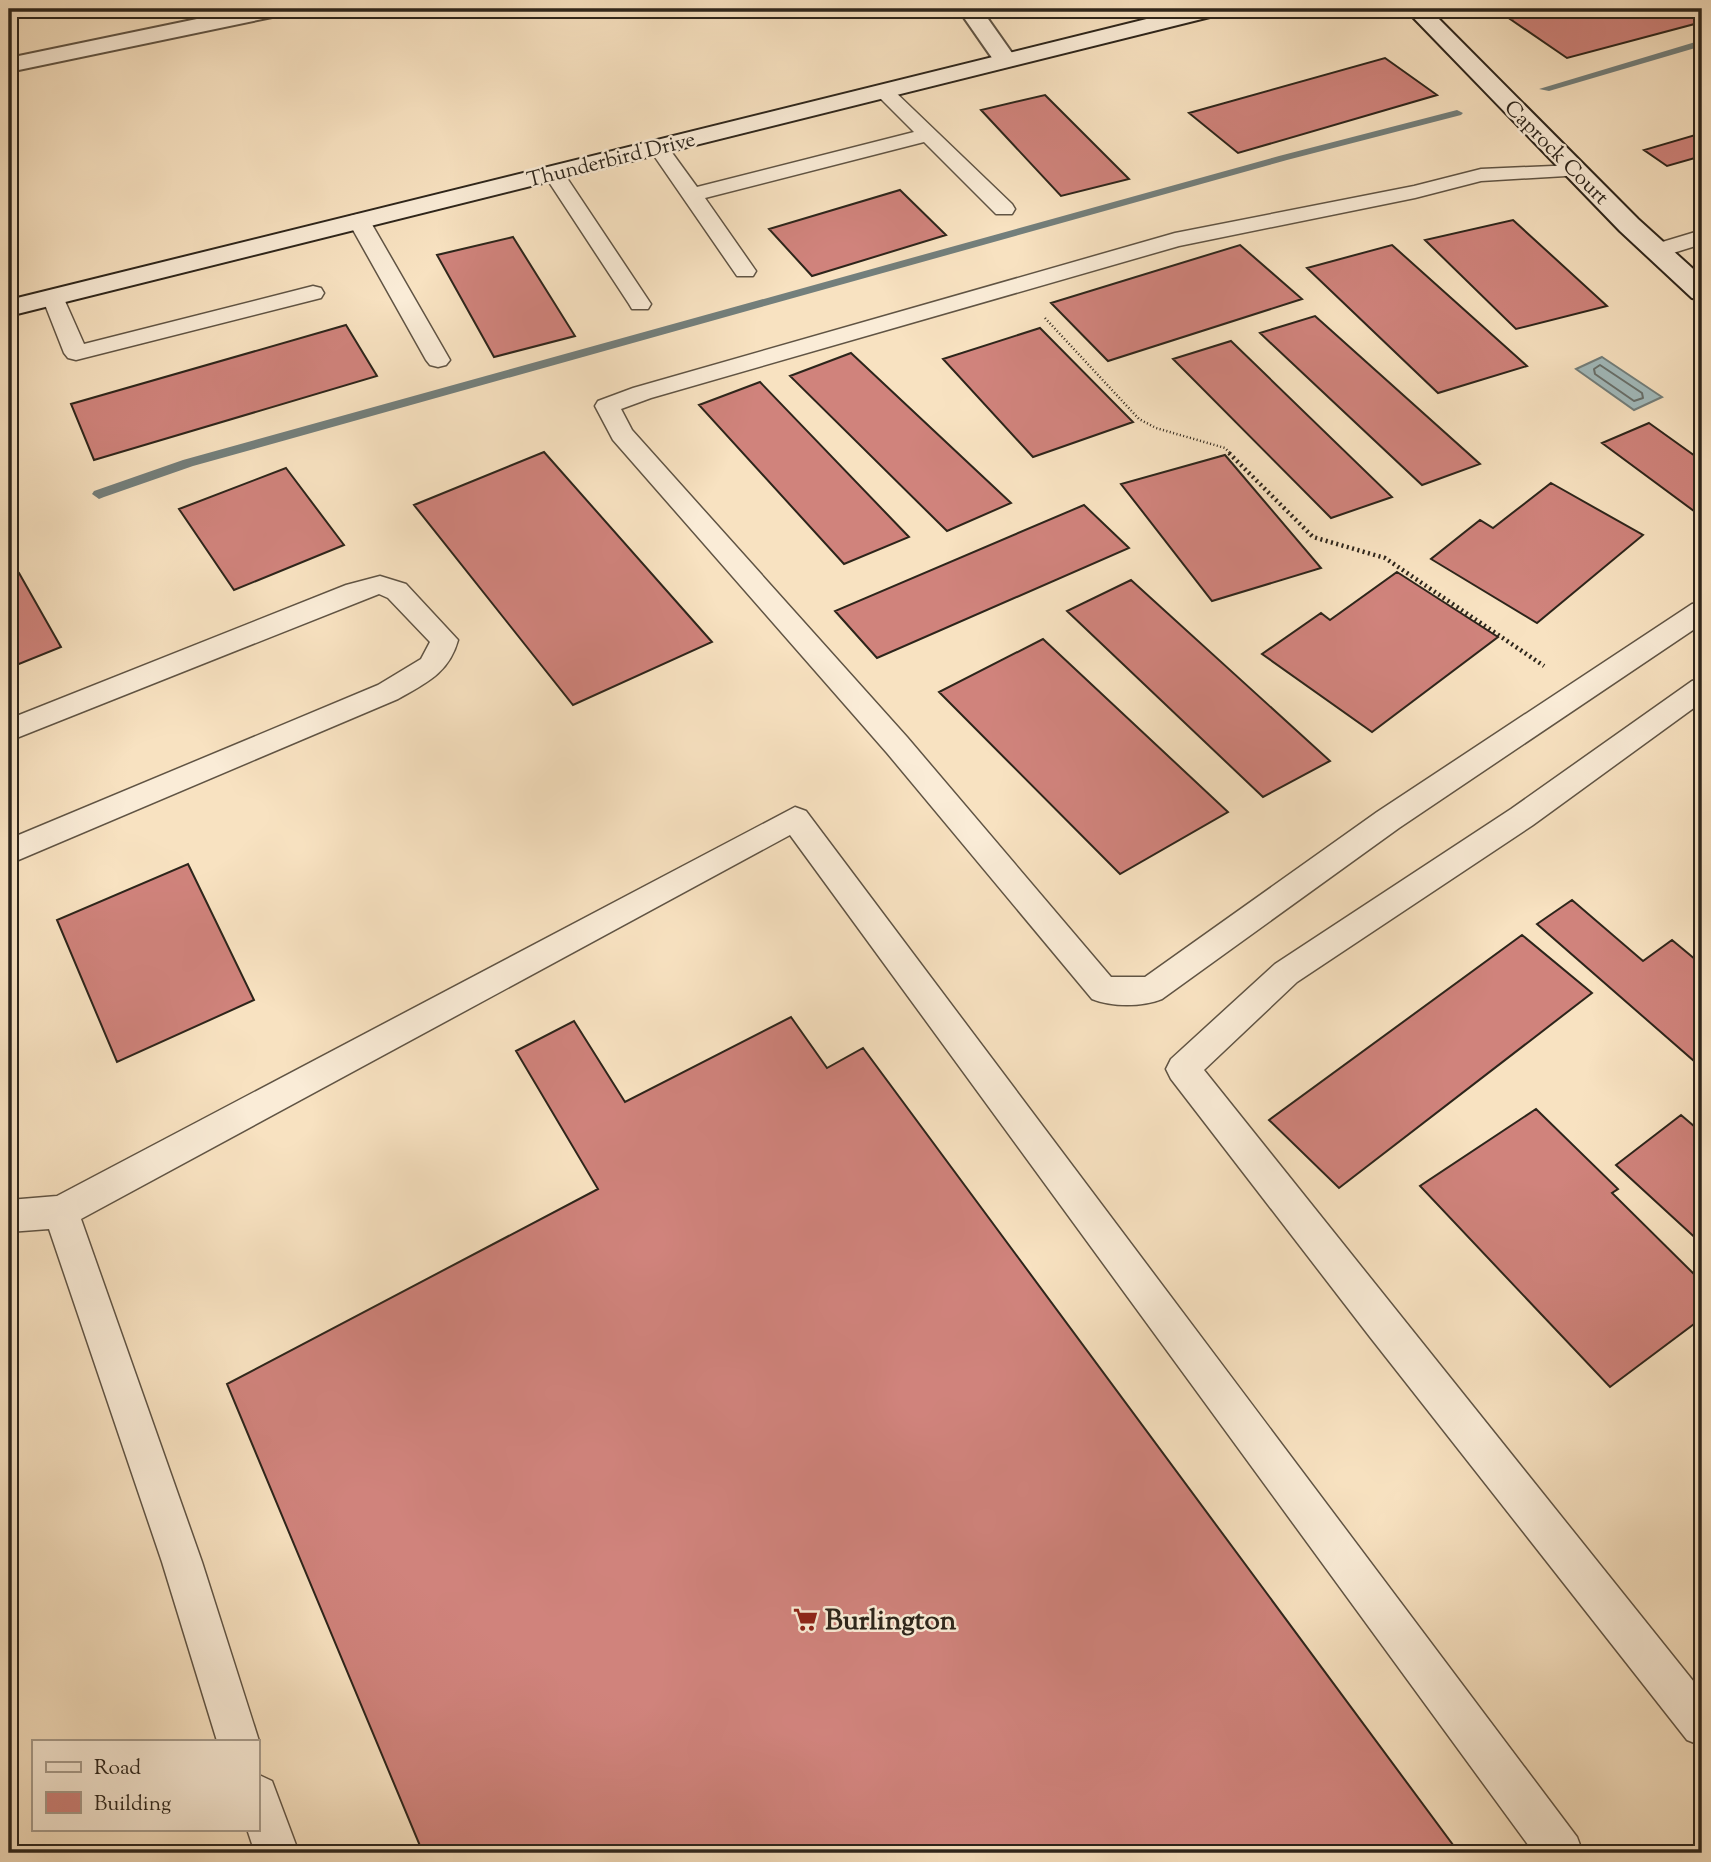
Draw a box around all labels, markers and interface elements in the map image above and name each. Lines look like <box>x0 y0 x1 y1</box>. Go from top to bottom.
street label: Caprock Court <box>1496 94 1615 213</box>
street label: Thunderbird Drive <box>524 126 699 196</box>
place label: Burlington <box>825 1602 957 1642</box>
supermarket icon: Burlington <box>791 1605 819 1633</box>
legend <box>32 1740 259 1830</box>
text: Road <box>94 1754 141 1784</box>
text: Building <box>94 1790 171 1820</box>

